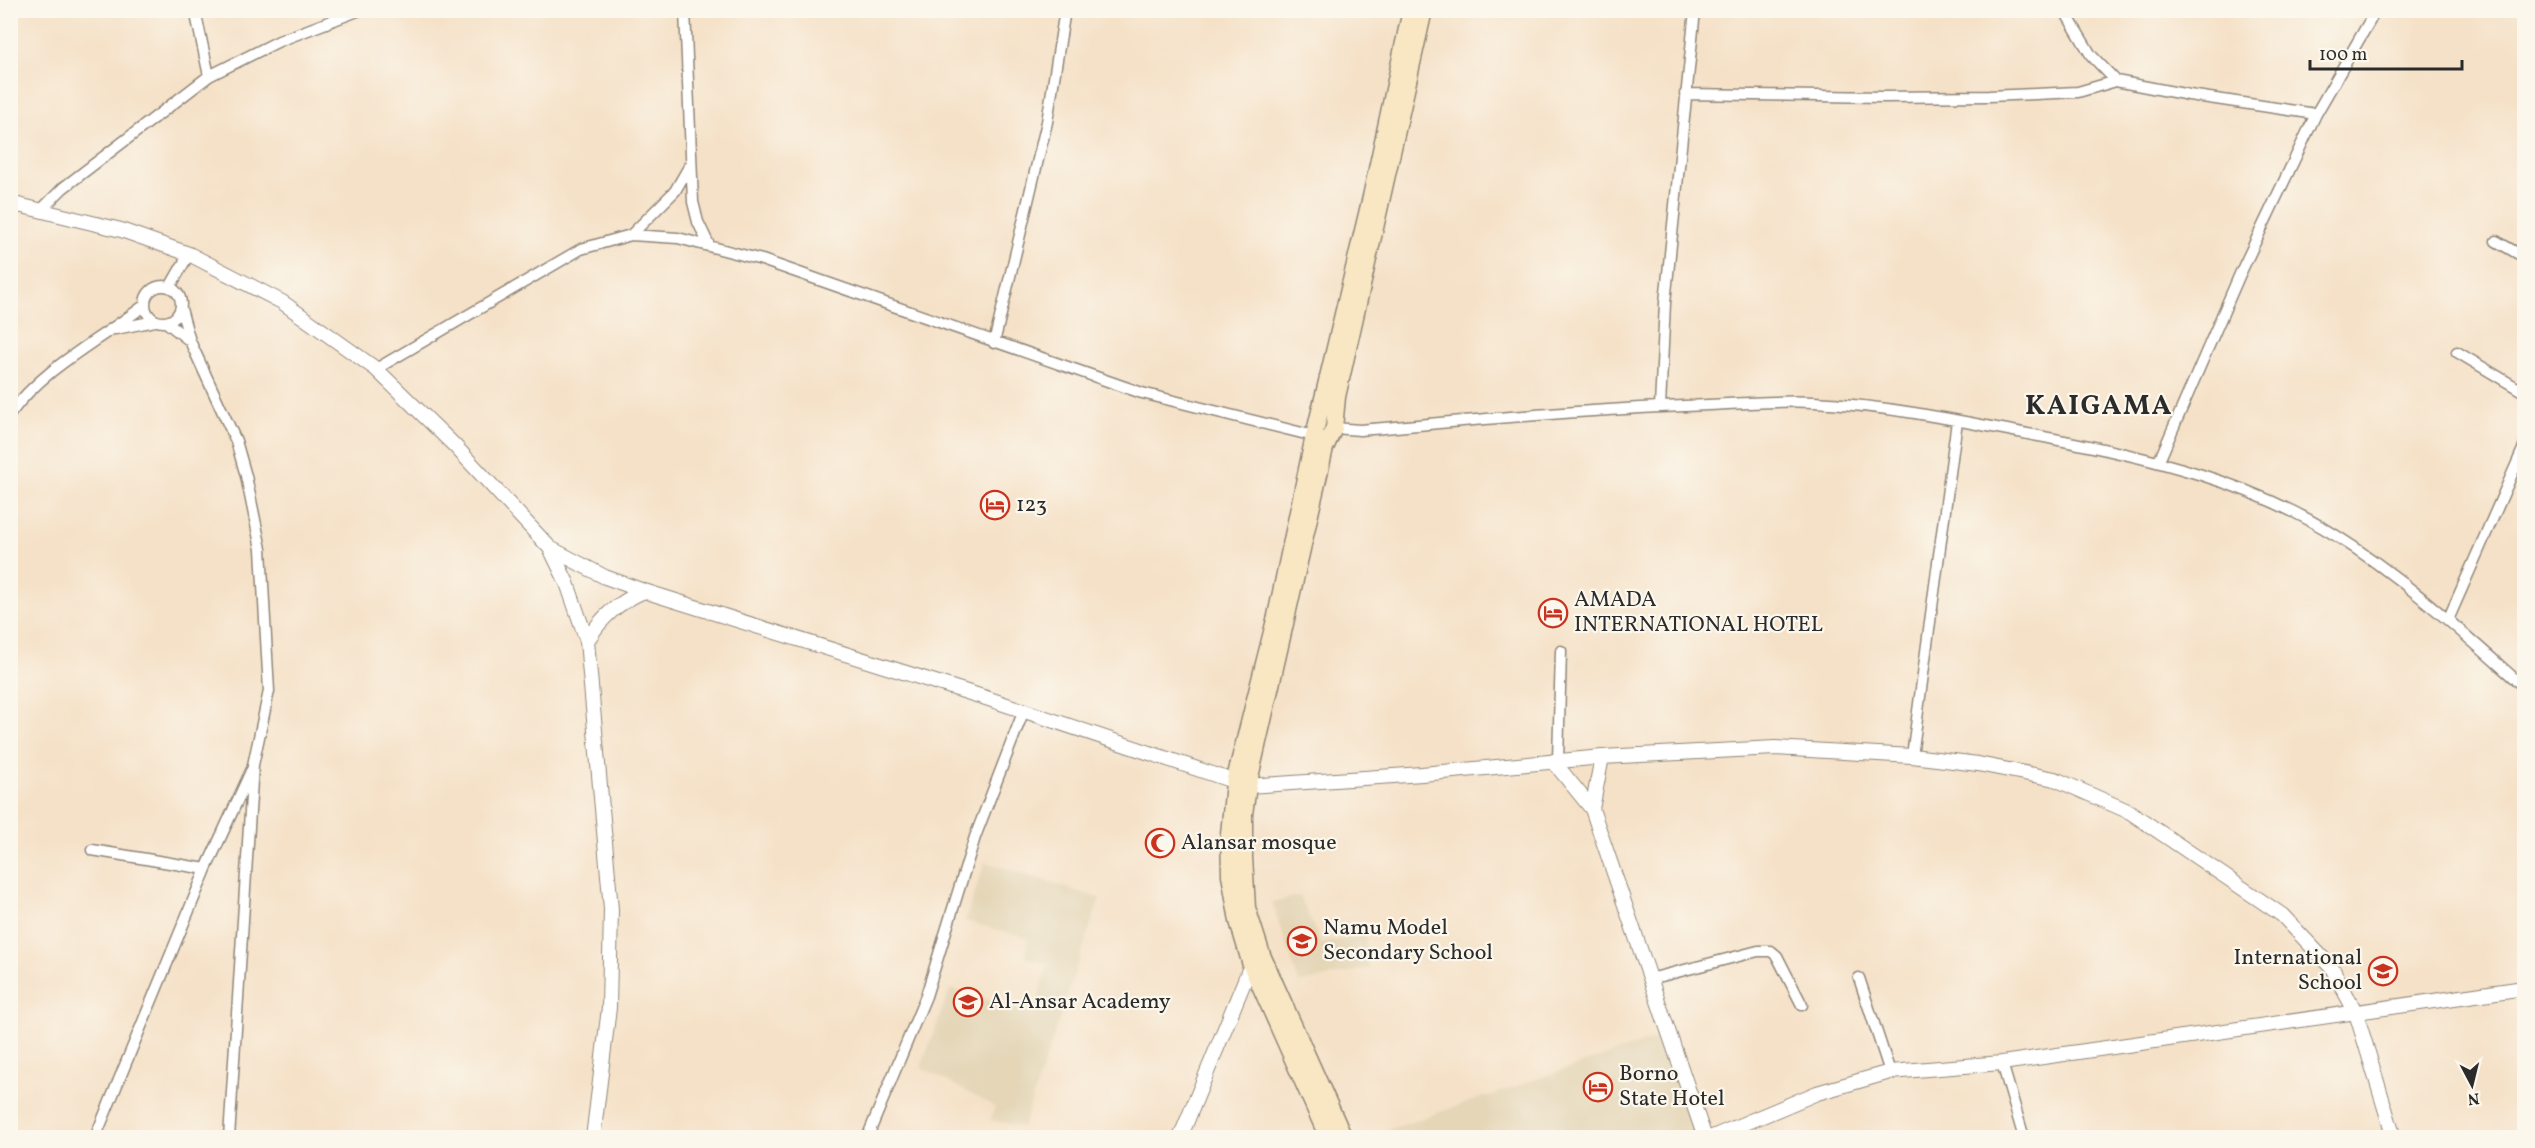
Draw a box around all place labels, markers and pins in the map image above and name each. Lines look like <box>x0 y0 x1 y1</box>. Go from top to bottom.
hotel icon: 123 <box>979 489 1011 521</box>
place label: 123 <box>1016 490 1047 521</box>
place label: AMADA INTERNATIONAL HOTEL <box>1574 585 1823 641</box>
hotel icon: AMADA INTERNATIONAL HOTEL <box>1537 597 1569 629</box>
mosque icon: Alansar mosque <box>1144 827 1176 859</box>
place label: Alansar mosque <box>1181 828 1337 859</box>
place label: Namu Model Secondary School <box>1323 913 1493 969</box>
school or university icon: Namu Model Secondary School <box>1286 925 1318 957</box>
place label: International School <box>2233 943 2362 999</box>
school or university icon: International School <box>2367 955 2399 987</box>
school or university icon: Al-Ansar Academy <box>952 986 984 1018</box>
place label: Al-Ansar Academy <box>989 987 1171 1018</box>
place label: Borno State Hotel <box>1619 1059 1725 1115</box>
hotel icon: Borno State Hotel <box>1582 1071 1614 1103</box>

